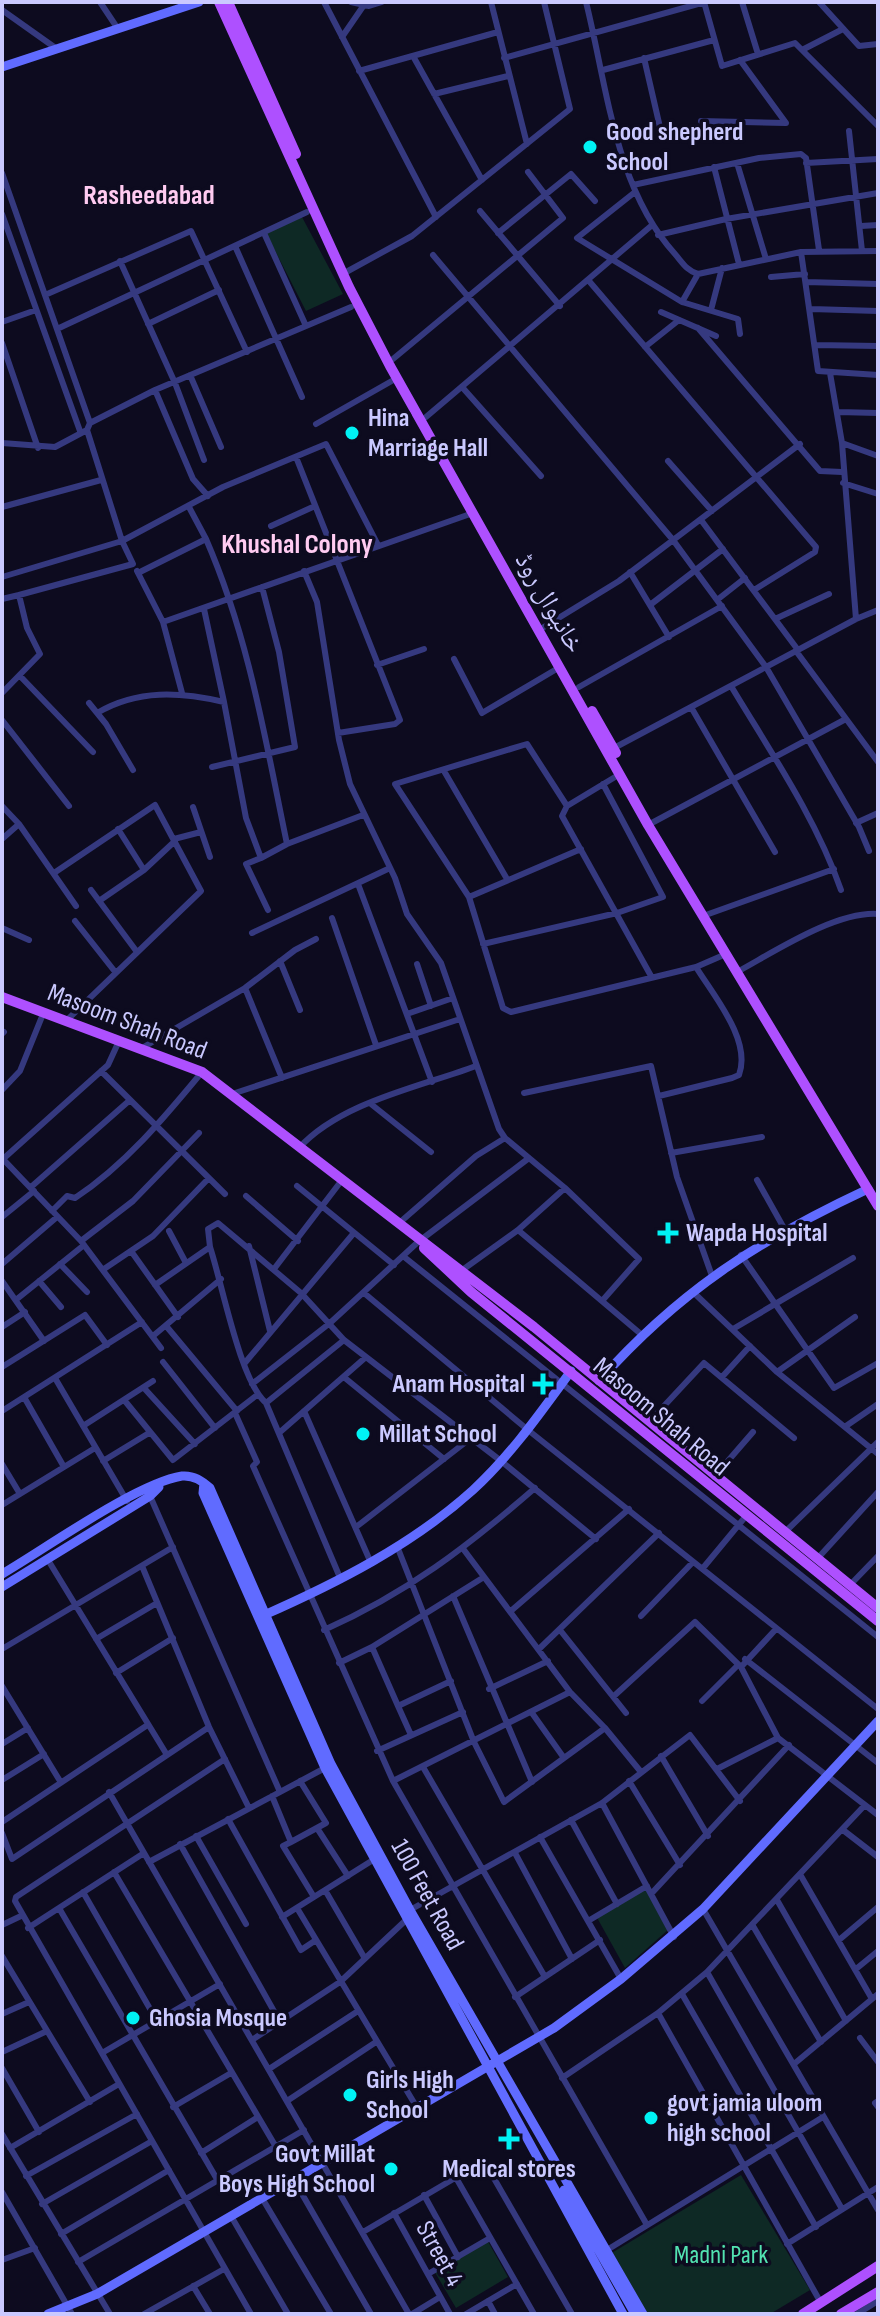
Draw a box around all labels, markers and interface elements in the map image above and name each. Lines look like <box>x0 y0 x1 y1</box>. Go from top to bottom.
place label: Good shepherd School <box>606 117 743 178</box>
marker: Good shepherd School <box>581 138 599 156</box>
district label: Rasheedabad <box>83 179 215 212</box>
place label: Hina Marriage Hall <box>368 403 488 464</box>
marker: Hina Marriage Hall <box>343 424 361 442</box>
district label: Khushal Colony <box>221 528 373 561</box>
street label: خانیوال روڈ <box>508 547 590 659</box>
street label: Masoom Shah Road <box>43 977 211 1067</box>
place label: Wapda Hospital <box>686 1218 828 1249</box>
marker: Wapda Hospital <box>657 1222 679 1244</box>
street label: Masoom Shah Road <box>587 1351 735 1483</box>
place label: Anam Hospital <box>392 1369 525 1400</box>
marker: Anam Hospital <box>532 1373 554 1395</box>
place label: Millat School <box>379 1419 497 1450</box>
marker: Millat School <box>354 1425 372 1443</box>
street label: 100 Feet Road <box>384 1834 470 1956</box>
place label: Ghosia Mosque <box>149 2003 287 2034</box>
marker: Ghosia Mosque <box>124 2009 142 2027</box>
place label: Girls High School <box>366 2065 454 2126</box>
marker: Girls High School <box>341 2086 359 2104</box>
place label: govt jamia uloom high school <box>667 2088 822 2149</box>
marker: govt jamia uloom high school <box>642 2109 660 2127</box>
marker: Medical stores <box>498 2128 520 2150</box>
place label: Govt Millat Boys High School <box>219 2139 375 2200</box>
place label: Medical stores <box>442 2154 576 2185</box>
marker: Govt Millat Boys High School <box>382 2160 400 2178</box>
street label: Street 4 <box>409 2216 470 2292</box>
park label: Madni Park <box>674 2240 768 2271</box>

